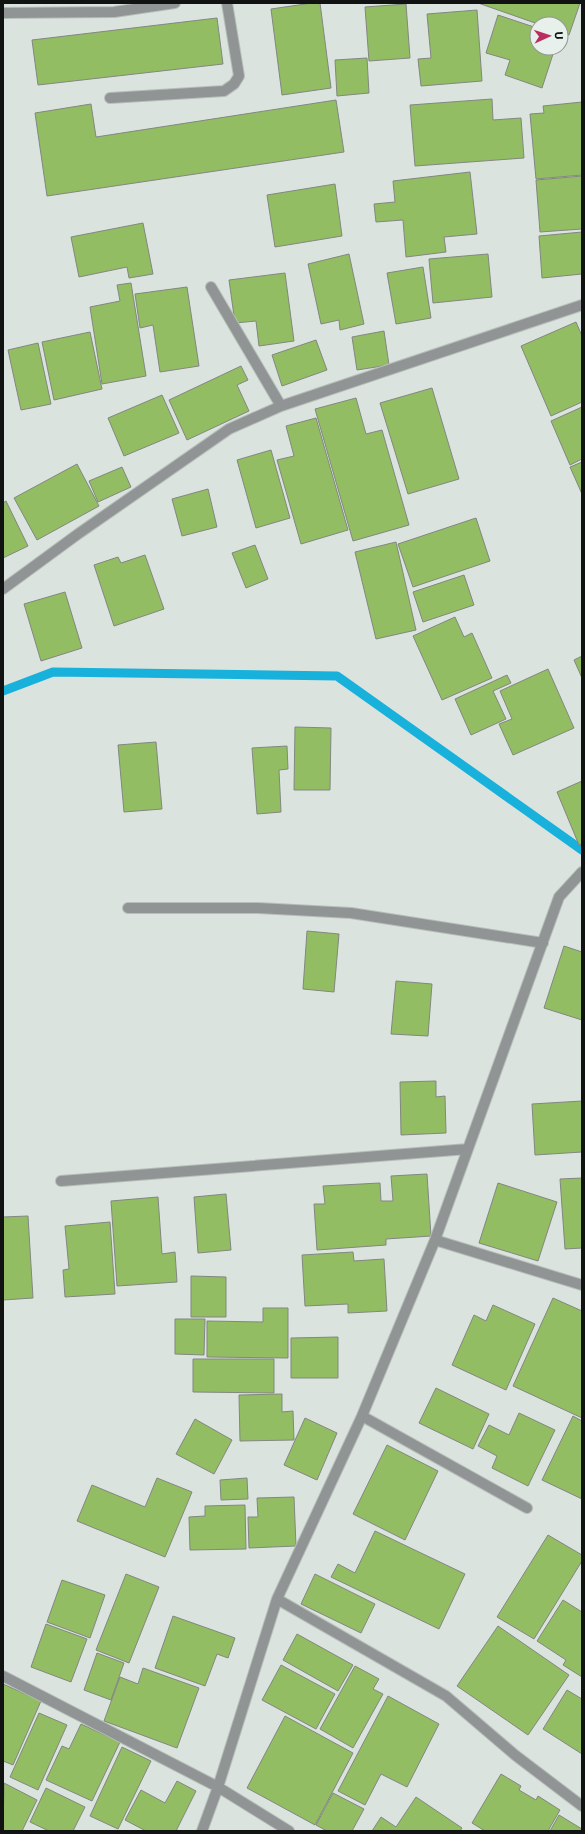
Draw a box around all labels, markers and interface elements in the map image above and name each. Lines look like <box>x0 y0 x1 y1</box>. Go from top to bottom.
north arrow <box>529 16 569 56</box>
text: U <box>553 31 566 40</box>

